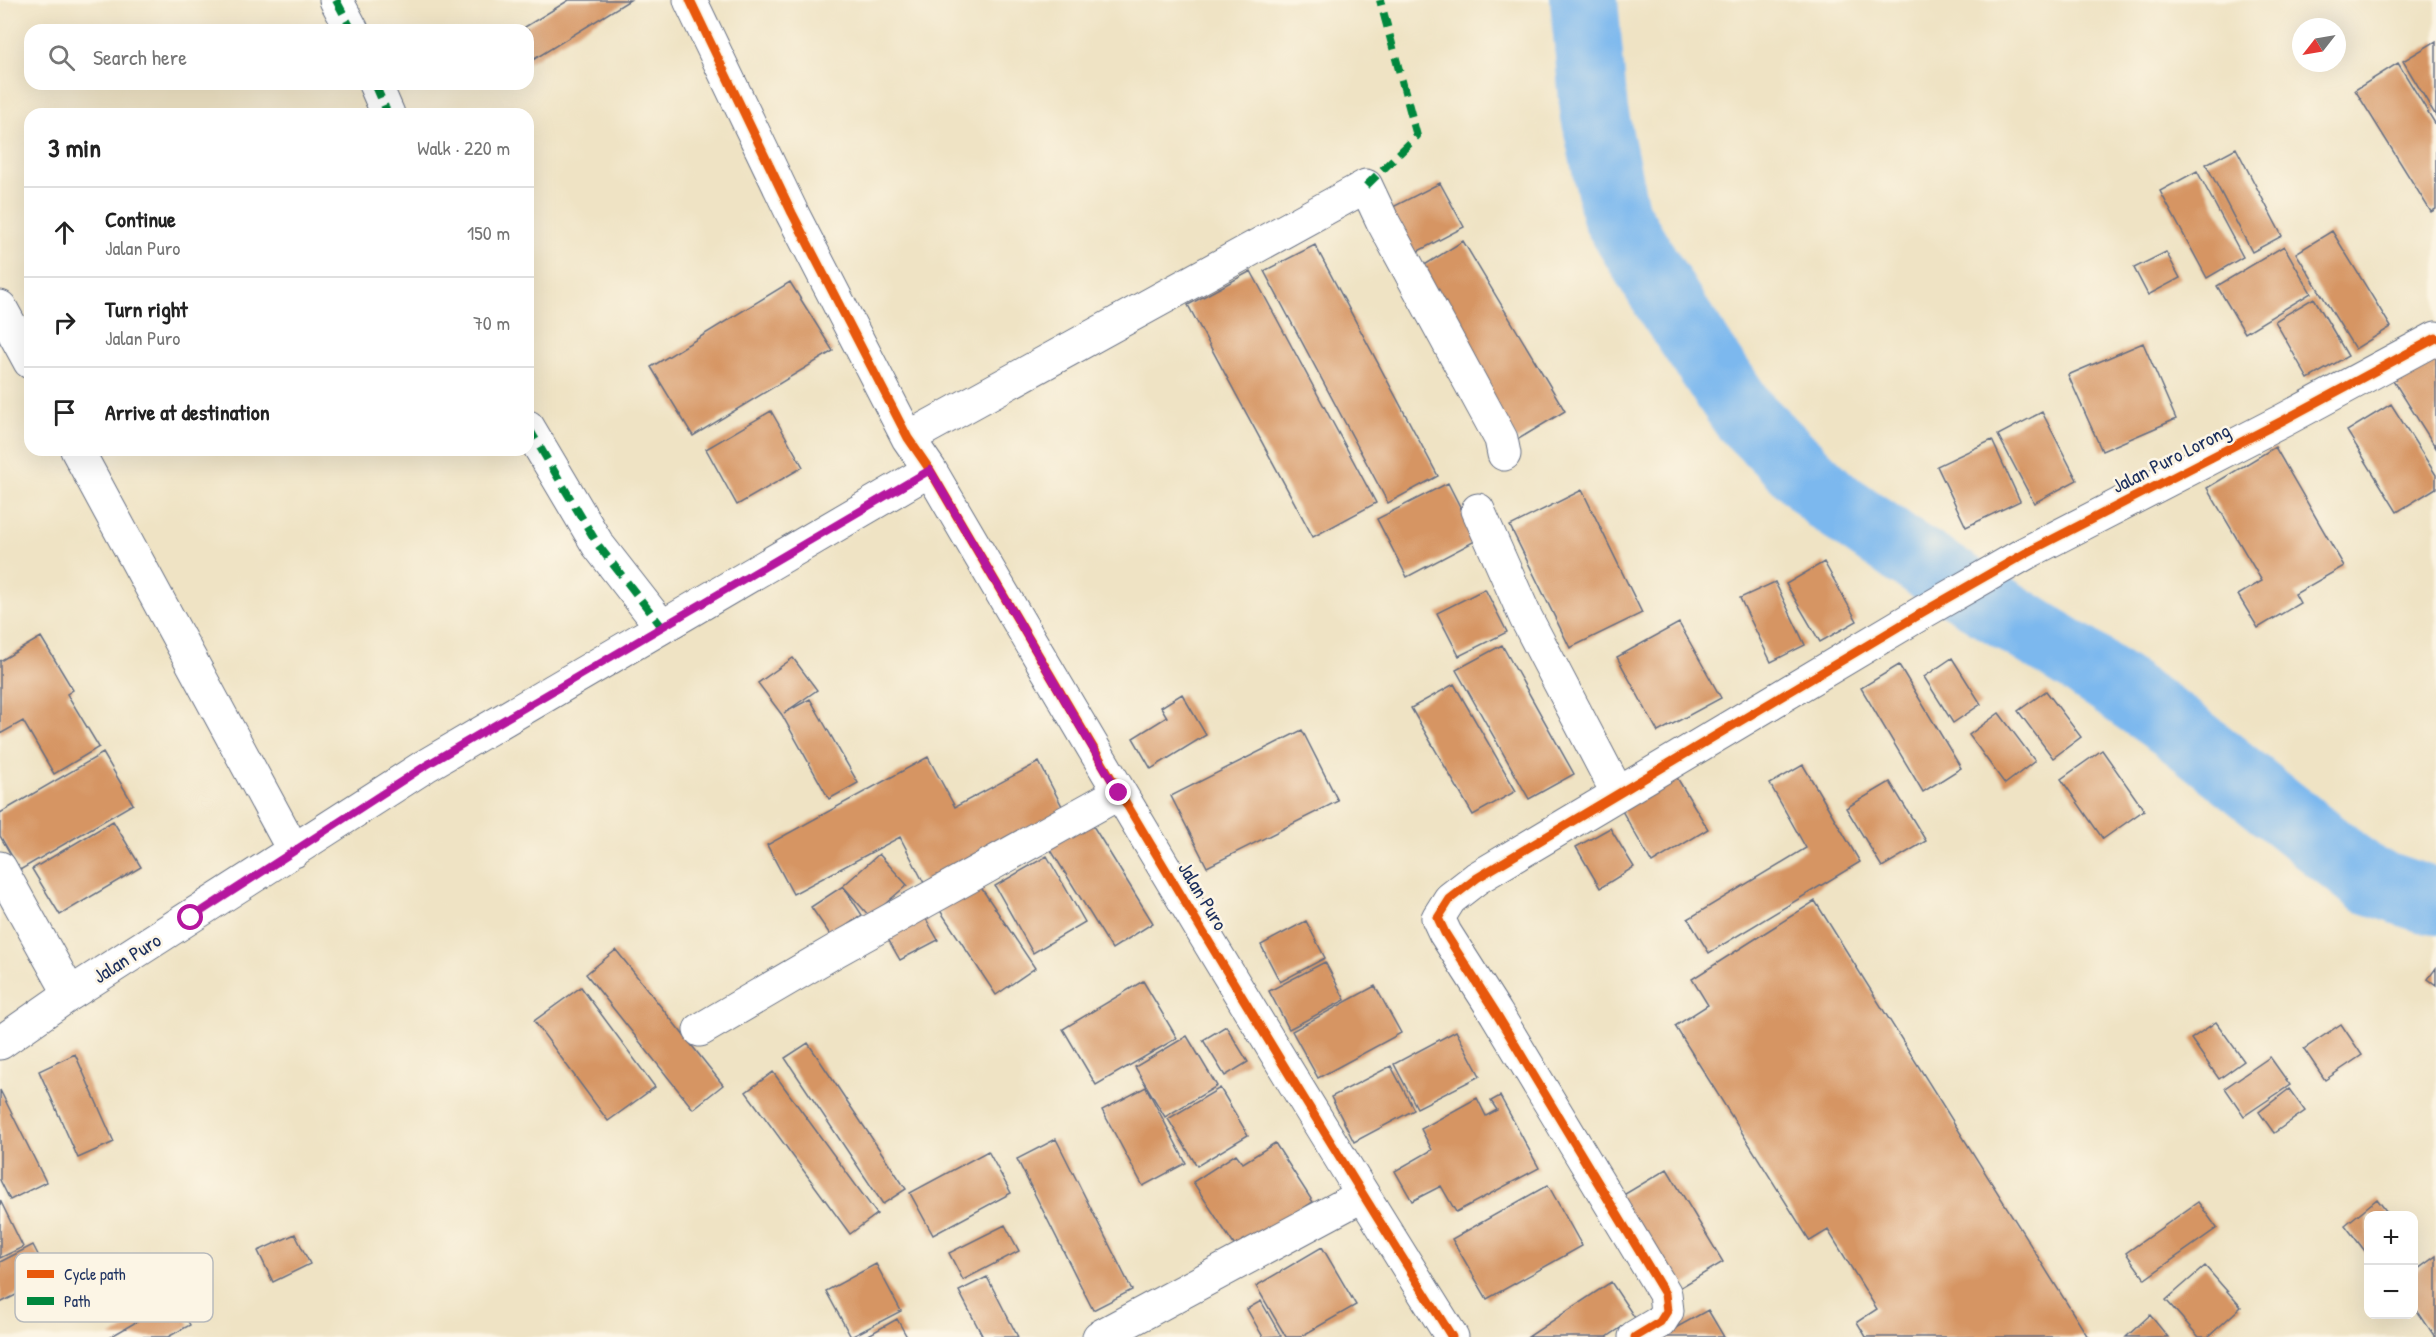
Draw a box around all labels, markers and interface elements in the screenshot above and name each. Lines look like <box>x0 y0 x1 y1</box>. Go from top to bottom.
north arrow <box>2292 18 2346 72</box>
search box <box>24 24 534 90</box>
icon: search <box>45 41 78 74</box>
text: Search here <box>93 42 187 72</box>
text: 3 min <box>48 130 101 165</box>
text: Walk · 220 m <box>417 134 510 161</box>
text: Continue <box>105 204 176 234</box>
icon: ahead <box>48 216 81 249</box>
text: 150 m <box>467 219 510 246</box>
text: Jalan Puro <box>105 234 180 261</box>
text: Turn right <box>105 294 188 324</box>
icon: right <box>48 306 81 339</box>
text: 70 m <box>473 309 510 336</box>
text: Jalan Puro <box>105 324 180 351</box>
icon: arrive <box>48 396 81 429</box>
text: Arrive at destination <box>105 397 270 427</box>
street label: Jalan Puro Lorong <box>2107 416 2235 499</box>
route end <box>1105 779 1131 805</box>
street label: Jalan Puro <box>1172 856 1234 935</box>
route start <box>177 904 203 930</box>
street label: Jalan Puro <box>88 926 166 989</box>
map controls <box>2364 1211 2418 1319</box>
button: + <box>2364 1211 2418 1265</box>
legend <box>15 1253 213 1322</box>
text: Cycle path <box>64 1263 126 1285</box>
button: − <box>2364 1265 2418 1319</box>
text: Path <box>64 1290 90 1312</box>

